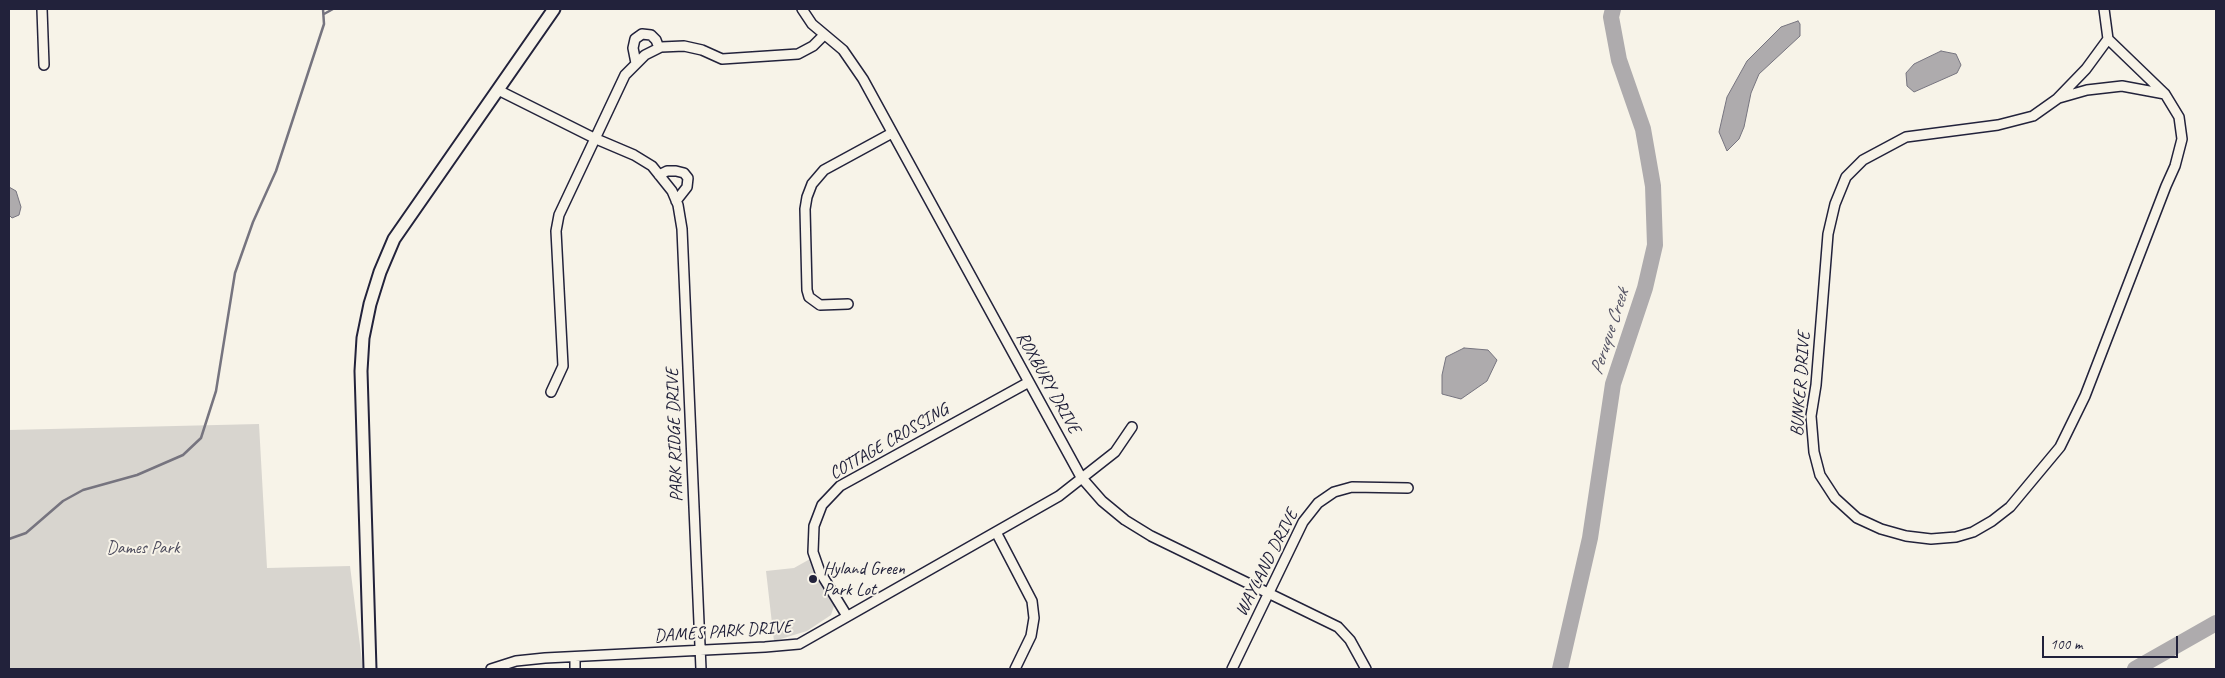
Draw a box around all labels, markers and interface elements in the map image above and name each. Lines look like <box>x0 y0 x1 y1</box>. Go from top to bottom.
water label: Peruque Creek <box>1585 286 1635 378</box>
street label: ROXBURY DRIVE <box>1011 328 1085 438</box>
street label: BUNKER DRIVE <box>1787 331 1815 437</box>
street label: PARK RIDGE DRIVE <box>662 368 688 502</box>
street label: COTTAGE CROSSING <box>826 399 952 485</box>
street label: WAYLAND DRIVE <box>1231 506 1303 620</box>
park label: Dames Park <box>106 537 180 559</box>
place label: Hyland Green Park Lot <box>823 558 905 600</box>
marker: Hyland Green Park Lot <box>807 573 819 585</box>
street label: DAMES PARK DRIVE <box>653 616 793 648</box>
scale bar <box>2045 626 2181 658</box>
text: 100 m <box>2050 635 2082 654</box>

